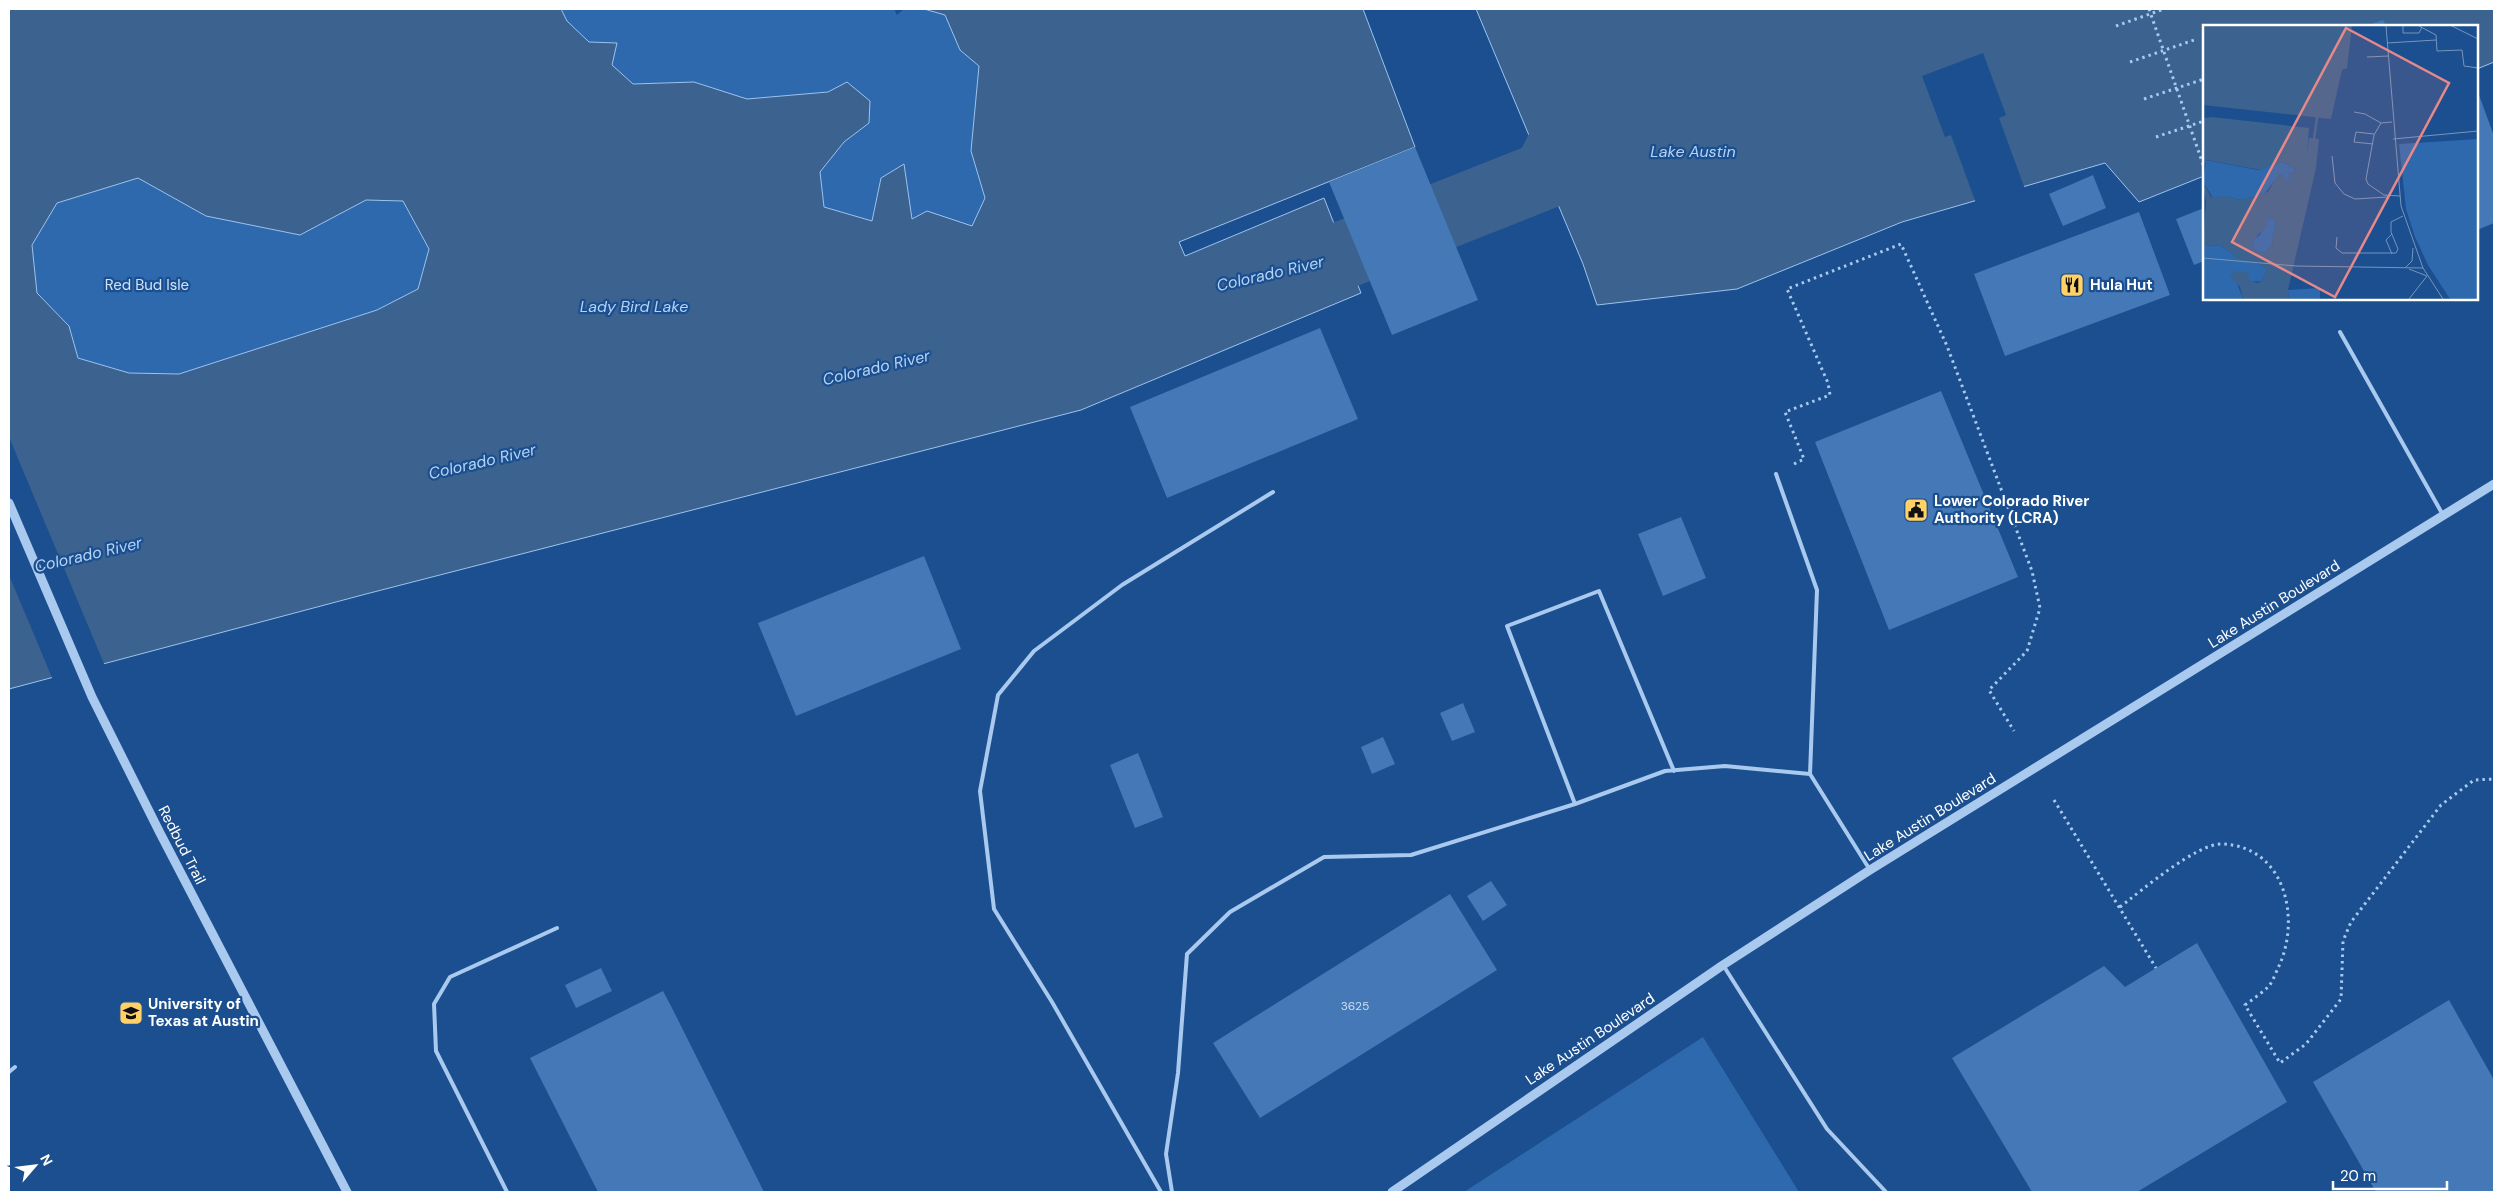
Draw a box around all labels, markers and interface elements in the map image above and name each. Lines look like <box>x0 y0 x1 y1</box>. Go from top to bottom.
inset map <box>2203 25 2478 300</box>
water label: Lake Austin <box>1650 141 1736 162</box>
water label: Colorado River <box>1214 251 1327 296</box>
restaurant icon: Hula Hut <box>2059 272 2085 298</box>
park label: Red Bud Isle <box>105 275 189 295</box>
place label: Hula Hut <box>2090 275 2153 295</box>
water label: Lady Bird Lake <box>580 296 688 317</box>
water label: Colorado River <box>820 345 933 390</box>
water label: Colorado River <box>426 439 539 484</box>
place label: Lower Colorado River Authority (LCRA) <box>1934 491 2089 528</box>
public building icon: Lower Colorado River Authority (LCRA) <box>1903 497 1929 523</box>
water label: Colorado River <box>32 532 145 577</box>
street label: Lake Austin Boulevard <box>2204 555 2344 653</box>
street label: Lake Austin Boulevard <box>1860 768 2000 866</box>
street label: Redbud Trail <box>154 802 210 888</box>
street label: Lake Austin Boulevard <box>1522 988 1658 1090</box>
place label: University of Texas at Austin <box>148 994 259 1031</box>
house number: 3625 <box>1341 998 1369 1014</box>
school or university icon: University of Texas at Austin <box>118 1000 144 1026</box>
north arrow <box>10 1141 60 1191</box>
text: N <box>36 1151 57 1169</box>
scale bar <box>2333 1158 2447 1190</box>
text: 20 m <box>2340 1166 2376 1186</box>

